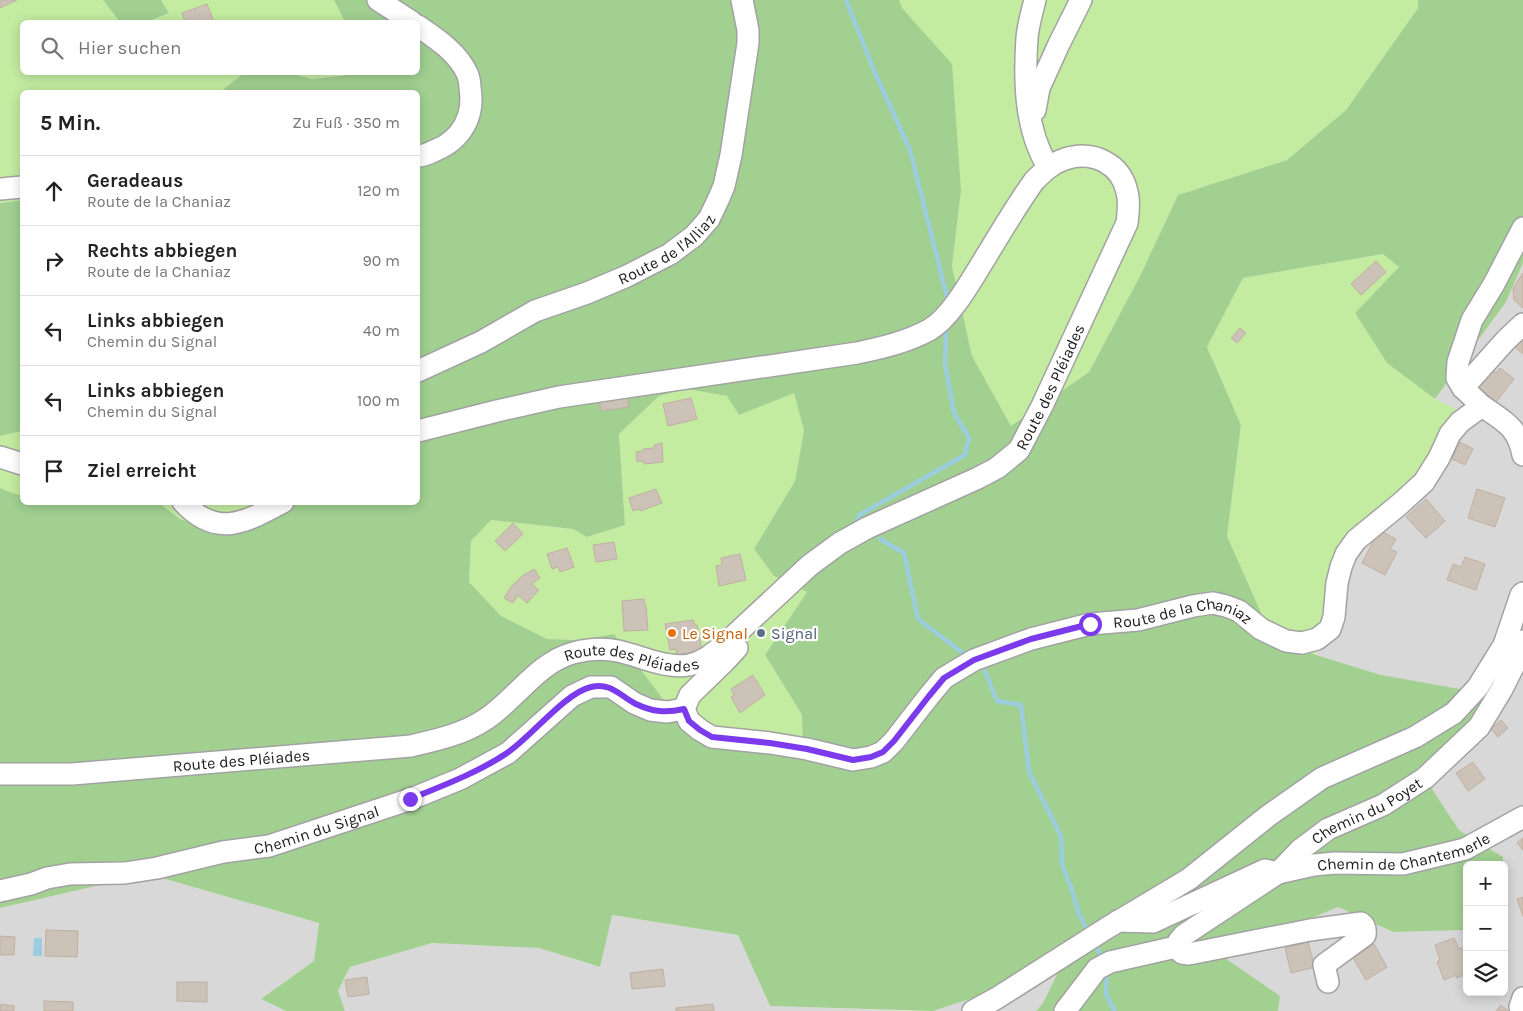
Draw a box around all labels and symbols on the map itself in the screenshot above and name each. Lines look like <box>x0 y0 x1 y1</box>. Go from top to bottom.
street label: Route de l'Alliaz <box>615 211 719 288</box>
street label: Route des Pléiades <box>1011 321 1088 453</box>
street label: Route de la Chaniaz <box>1112 593 1257 632</box>
route start <box>1079 613 1102 636</box>
place label: Le Signal <box>682 624 748 643</box>
place label: Signal <box>771 624 817 643</box>
marker: Le Signal <box>666 627 678 639</box>
marker: Signal <box>755 627 767 639</box>
street label: Route des Pléiades <box>561 640 702 675</box>
street label: Route des Pléiades <box>172 745 311 775</box>
street label: Chemin du Poyet <box>1307 773 1425 848</box>
route end <box>399 788 422 811</box>
street label: Chemin du Signal <box>253 801 381 857</box>
street label: Chemin de Chantemerle <box>1316 828 1493 874</box>

